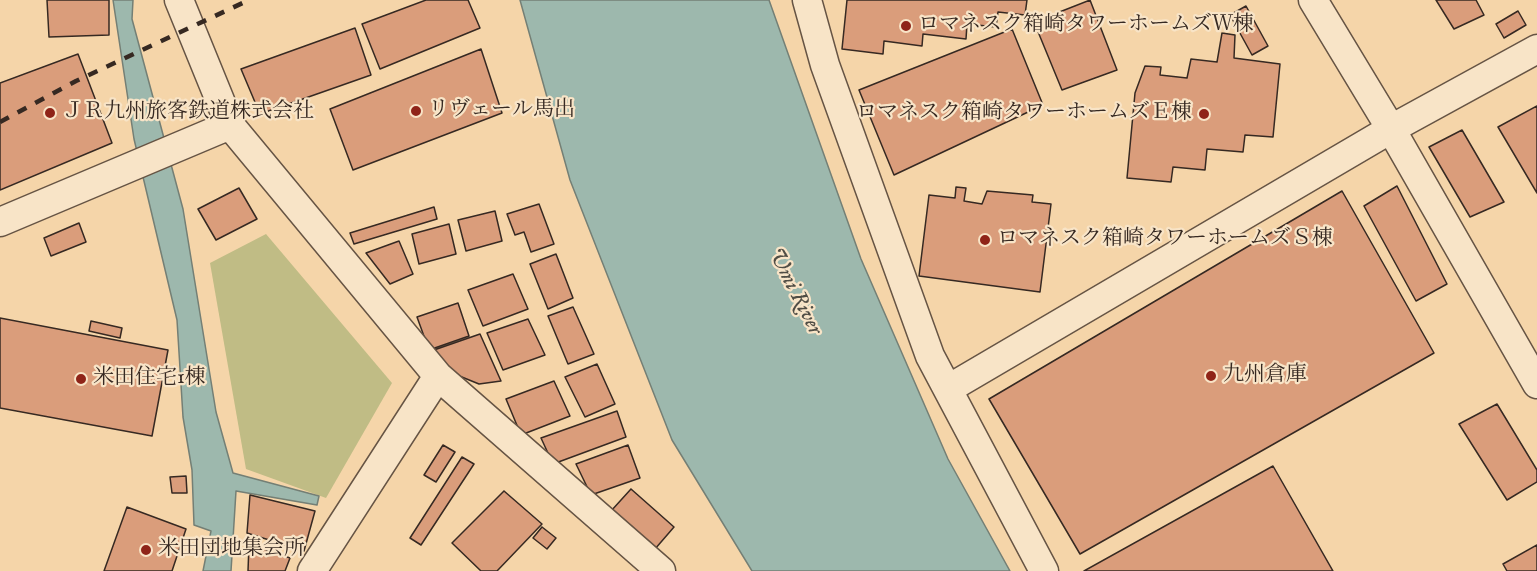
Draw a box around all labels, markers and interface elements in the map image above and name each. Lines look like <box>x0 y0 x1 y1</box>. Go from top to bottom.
place label: ロマネスク箱崎タワーホームズＷ棟 <box>918 13 1254 39</box>
marker: ロマネスク箱崎タワーホームズＷ棟 <box>899 19 913 33</box>
place label: リヴェール馬出 <box>428 98 575 124</box>
place label: ＪＲ九州旅客鉄道株式会社 <box>62 100 314 126</box>
place label: ロマネスク箱崎タワーホームズＥ棟 <box>856 101 1192 127</box>
marker: リヴェール馬出 <box>409 104 423 118</box>
marker: ＪＲ九州旅客鉄道株式会社 <box>43 106 57 120</box>
marker: ロマネスク箱崎タワーホームズＥ棟 <box>1197 107 1211 121</box>
place label: ロマネスク箱崎タワーホームズＳ棟 <box>997 227 1333 253</box>
marker: ロマネスク箱崎タワーホームズＳ棟 <box>978 233 992 247</box>
water label: Umi River <box>761 244 827 340</box>
place label: 九州倉庫 <box>1223 363 1307 389</box>
place label: 米田住宅1棟 <box>93 366 206 392</box>
marker: 九州倉庫 <box>1204 369 1218 383</box>
marker: 米田住宅1棟 <box>74 372 88 386</box>
place label: 米田団地集会所 <box>158 537 305 563</box>
marker: 米田団地集会所 <box>139 543 153 557</box>

